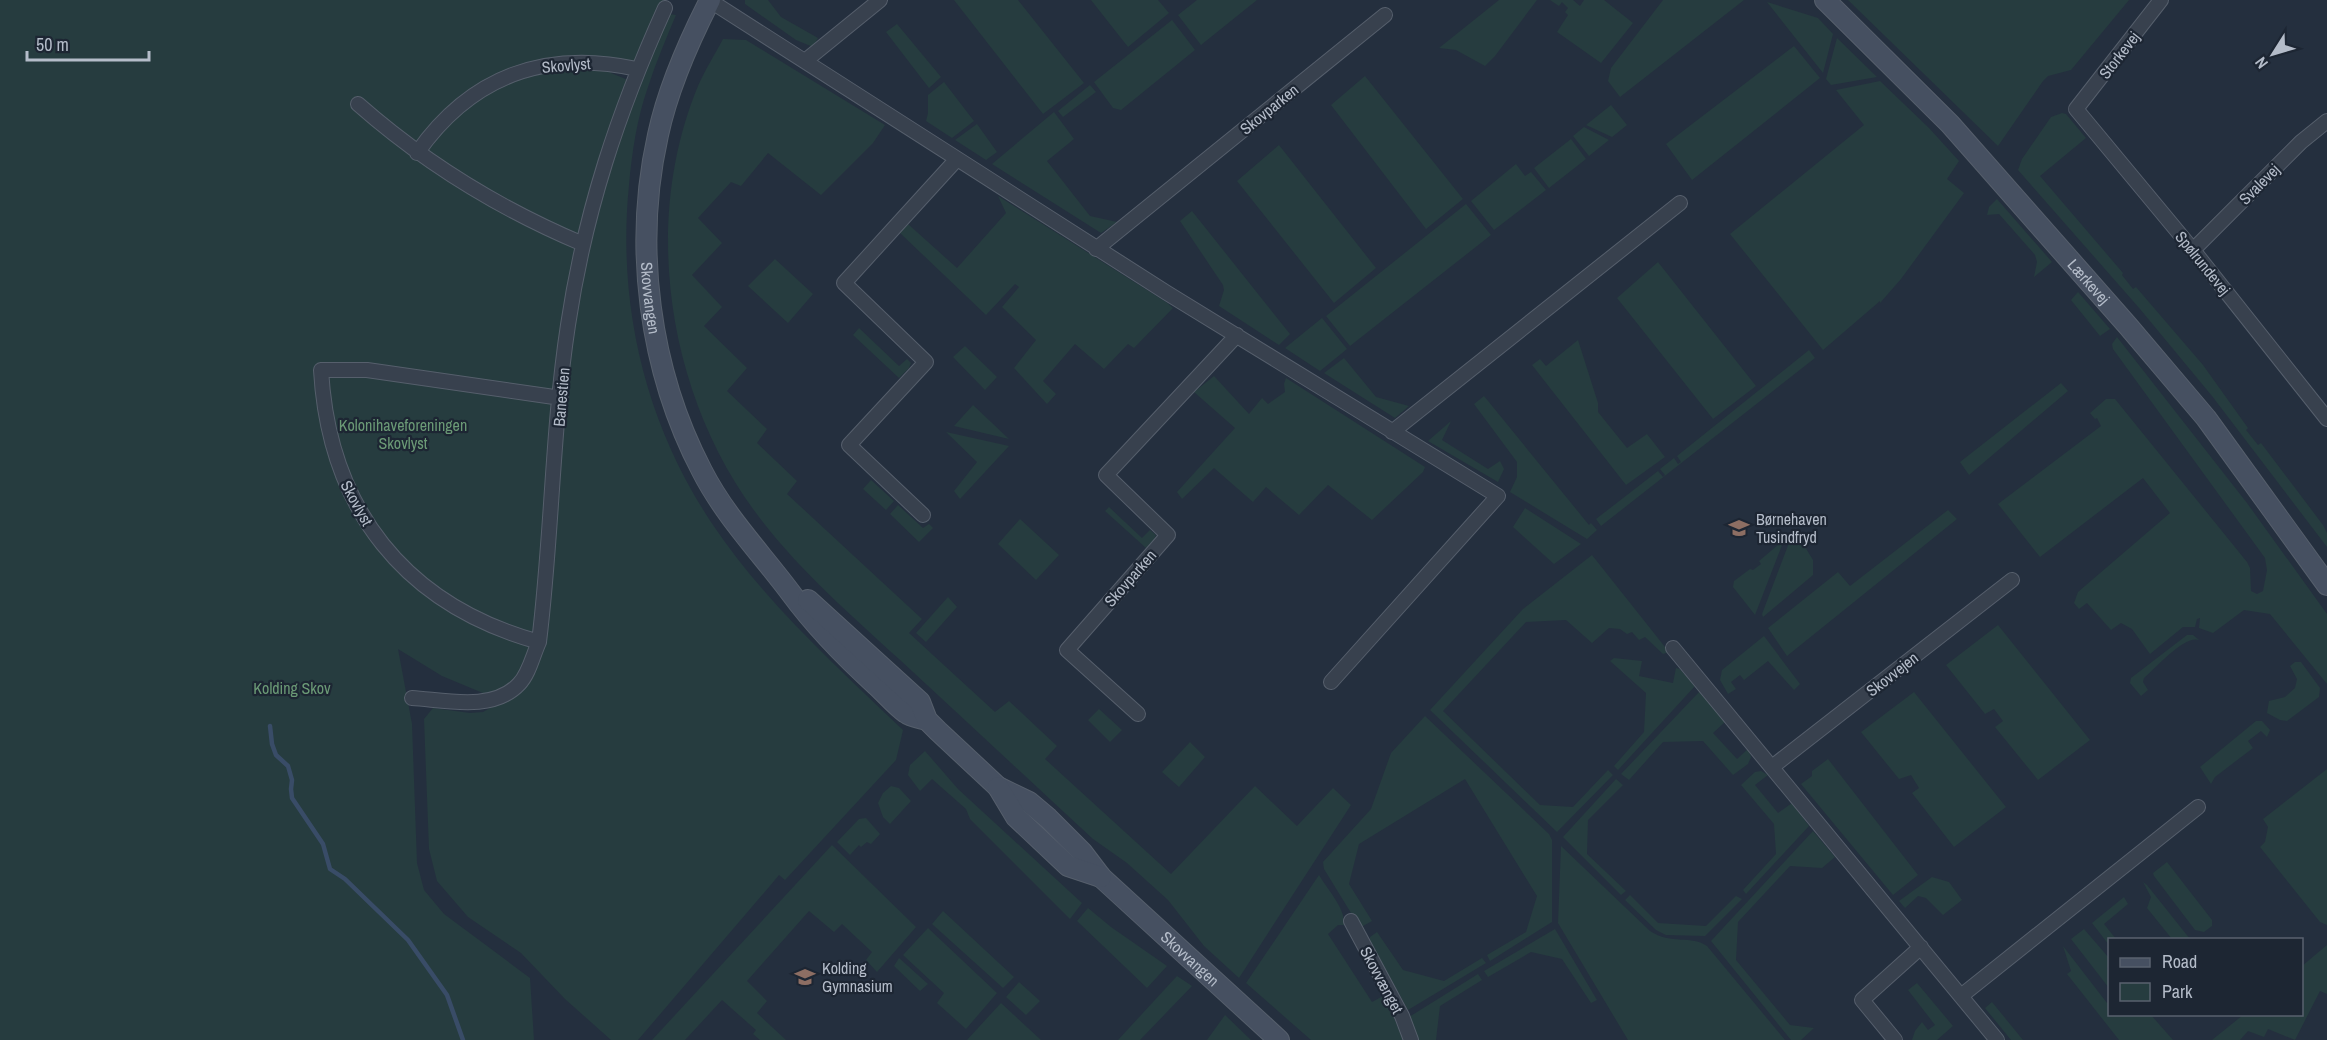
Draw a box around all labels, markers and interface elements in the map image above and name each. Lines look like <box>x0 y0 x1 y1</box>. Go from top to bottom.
scale bar <box>27 24 148 62</box>
north arrow <box>2243 24 2303 84</box>
street label: Storkevej <box>2093 27 2145 83</box>
text: 50 m <box>36 32 69 57</box>
street label: Skovlyst <box>541 52 592 78</box>
text: N <box>2249 53 2273 73</box>
street label: Skovparken <box>1235 79 1303 139</box>
street label: Svalevej <box>2234 159 2284 209</box>
street label: Spølrundevej <box>2170 226 2236 300</box>
street label: Lærkevej <box>2063 254 2115 309</box>
street label: Skovvangen <box>636 261 666 336</box>
street label: Banestien <box>547 367 575 427</box>
park label: Kolonihaveforeningen Skovlyst <box>339 414 467 454</box>
street label: Skovlyst <box>336 476 379 530</box>
place label: Børnehaven Tusindfryd <box>1756 508 1827 548</box>
school or university icon: Børnehaven Tusindfryd <box>1727 516 1751 540</box>
street label: Skovparken <box>1099 545 1161 611</box>
street label: Skovvejen <box>1861 647 1923 701</box>
park label: Kolding Skov <box>253 677 331 699</box>
street label: Skovvangen <box>1156 926 1224 991</box>
legend <box>2108 938 2303 1016</box>
street label: Skovvænget <box>1355 943 1409 1018</box>
text: Road <box>2162 949 2197 974</box>
place label: Kolding Gymnasium <box>822 957 893 997</box>
school or university icon: Kolding Gymnasium <box>793 965 817 989</box>
text: Park <box>2162 979 2193 1004</box>

